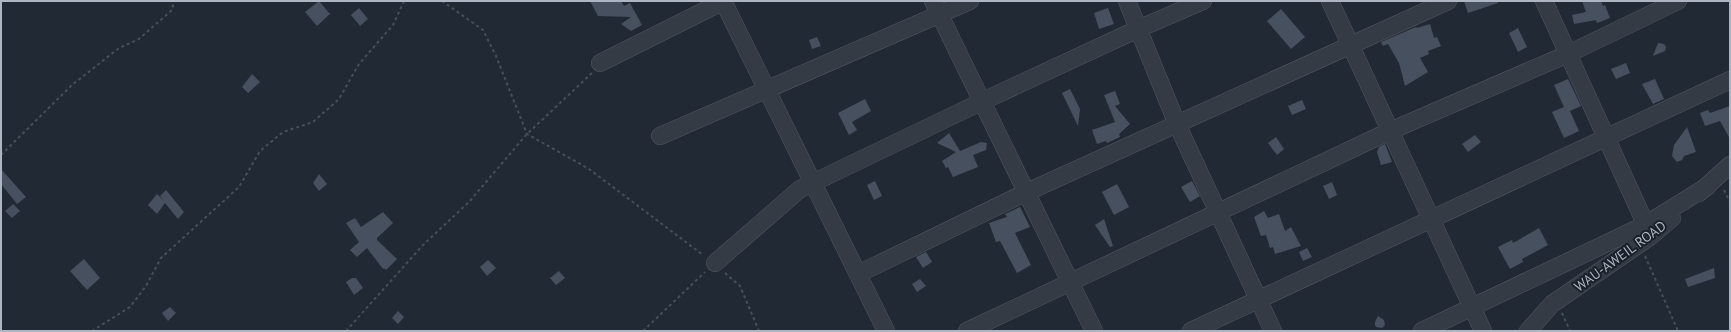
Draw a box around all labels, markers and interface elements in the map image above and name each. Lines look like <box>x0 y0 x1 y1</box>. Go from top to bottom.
street label: WAU-AWEIL ROAD <box>1571 217 1669 295</box>

